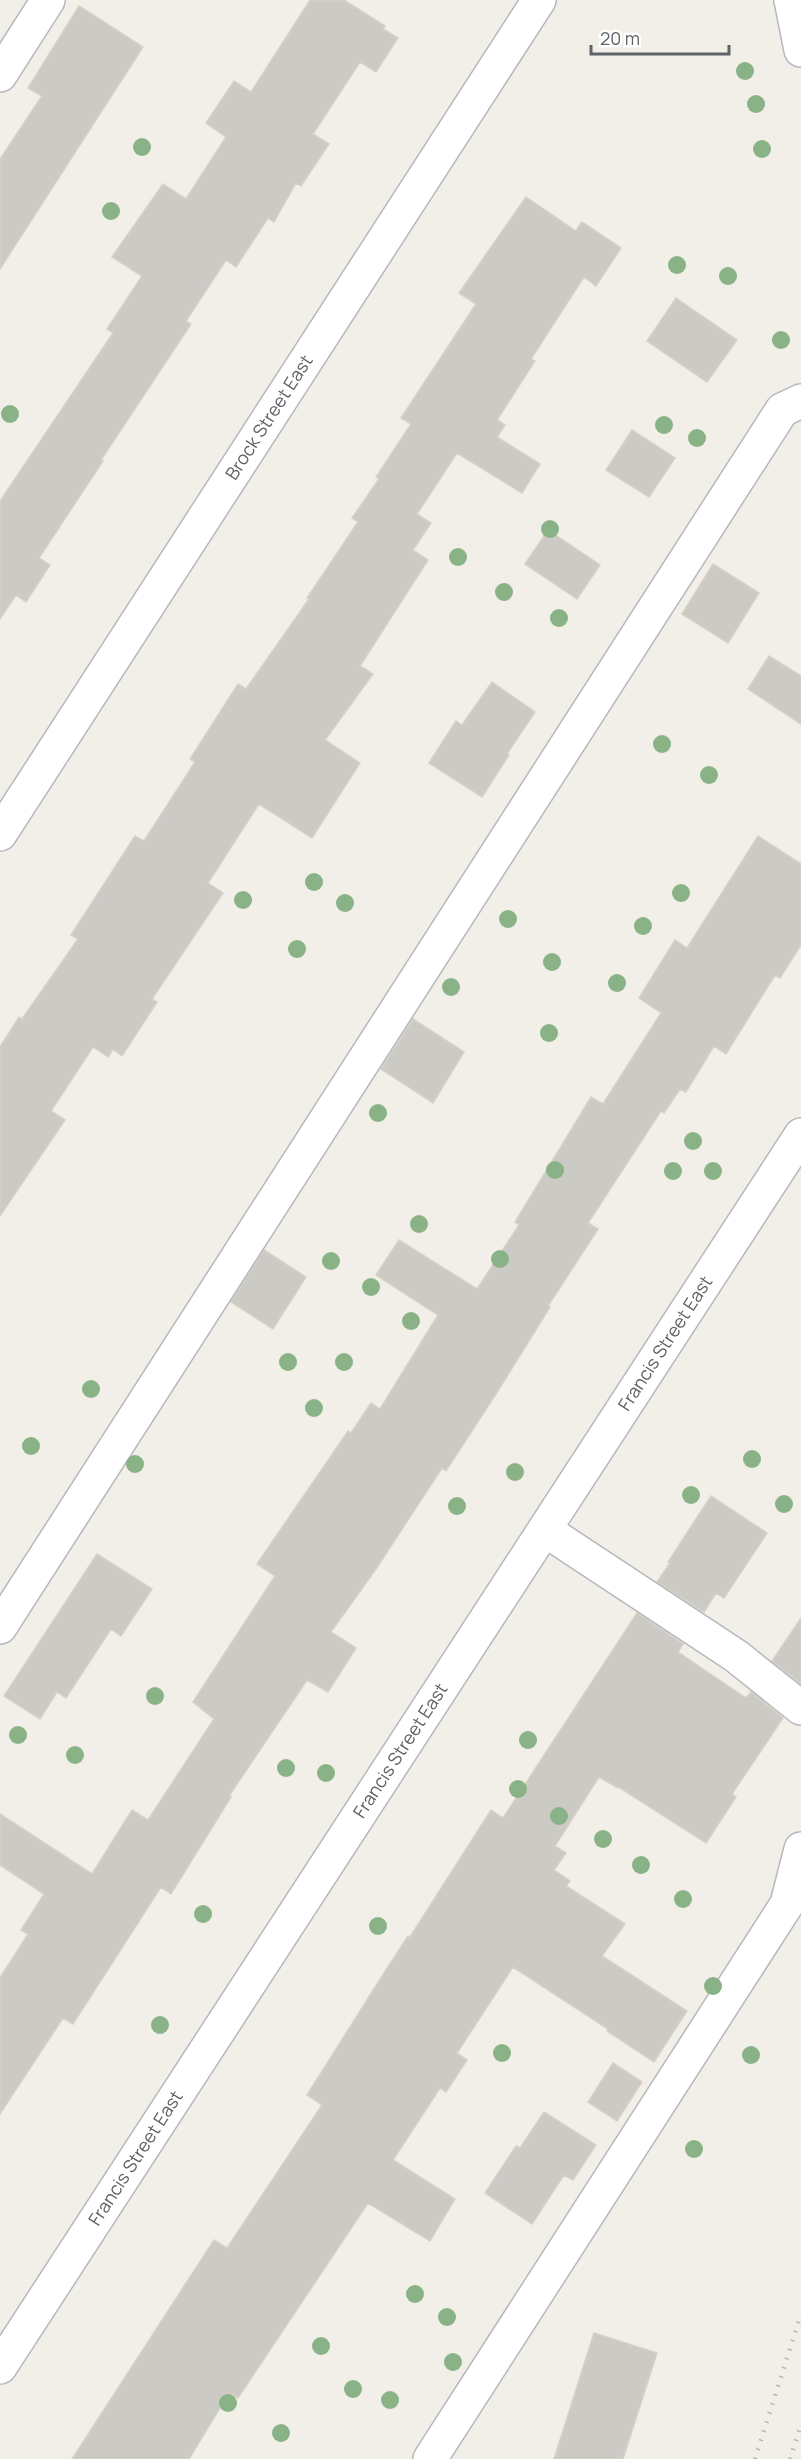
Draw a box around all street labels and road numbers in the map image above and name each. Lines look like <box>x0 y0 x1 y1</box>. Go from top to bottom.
street label: Brock Street East <box>219 350 318 484</box>
street label: Francis Street East <box>612 1271 717 1415</box>
street label: Francis Street East <box>347 1678 452 1822</box>
street label: Francis Street East <box>82 2086 188 2230</box>

